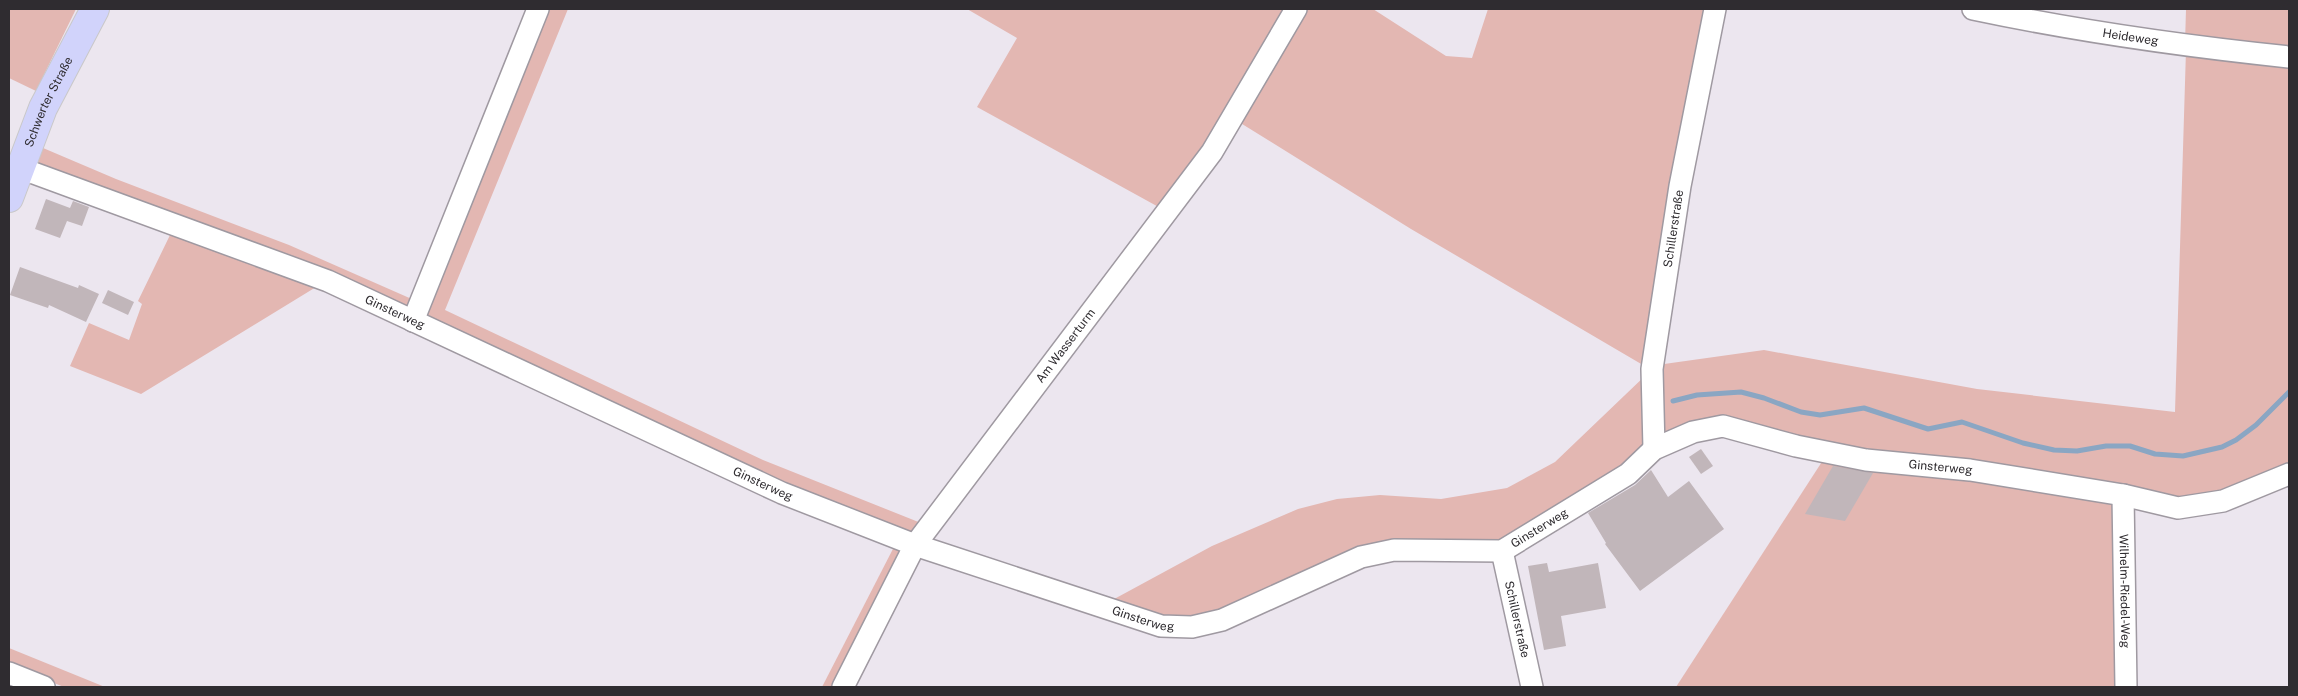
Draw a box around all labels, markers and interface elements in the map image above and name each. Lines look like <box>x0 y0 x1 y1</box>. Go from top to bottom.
street label: Heideweg <box>2102 26 2159 48</box>
street label: Schwerter Straße <box>22 54 76 149</box>
street label: Schillerstraße <box>1661 189 1686 268</box>
street label: Ginsterweg <box>363 292 427 332</box>
street label: Am Wasserturm <box>1033 306 1098 386</box>
street label: Ginsterweg <box>1908 457 1973 477</box>
street label: Ginsterweg <box>731 464 795 504</box>
street label: Ginsterweg <box>1508 505 1571 551</box>
street label: Wilhelm-Riedel-Weg <box>2117 534 2132 648</box>
street label: Schillerstraße <box>1502 580 1532 659</box>
street label: Ginsterweg <box>1110 603 1174 633</box>

